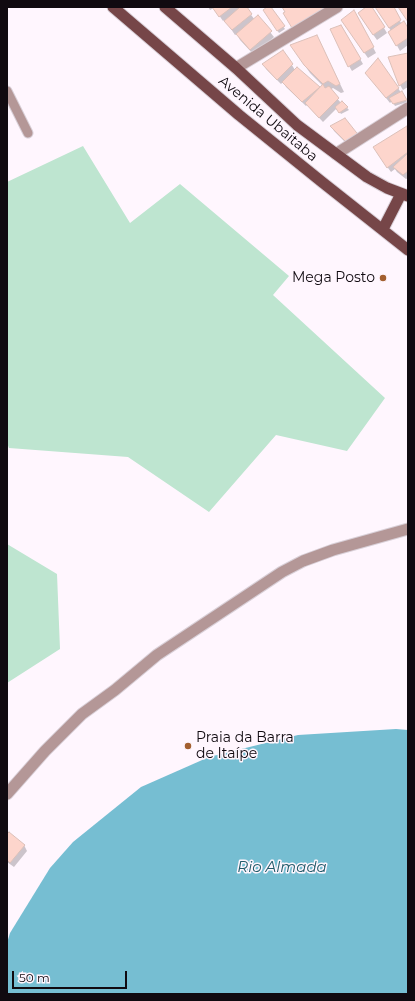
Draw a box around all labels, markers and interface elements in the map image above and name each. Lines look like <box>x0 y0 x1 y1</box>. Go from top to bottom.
street label: Avenida Ubaitaba <box>215 73 321 165</box>
place label: Mega Posto <box>292 270 375 286</box>
marker: Mega Posto <box>378 273 388 283</box>
place label: Praia da Barra de Itaípe <box>196 730 294 762</box>
marker: Praia da Barra de Itaípe <box>183 741 193 751</box>
water label: Rio Almada <box>237 859 327 877</box>
scale bar <box>14 963 129 989</box>
text: 50 m <box>19 970 50 985</box>

